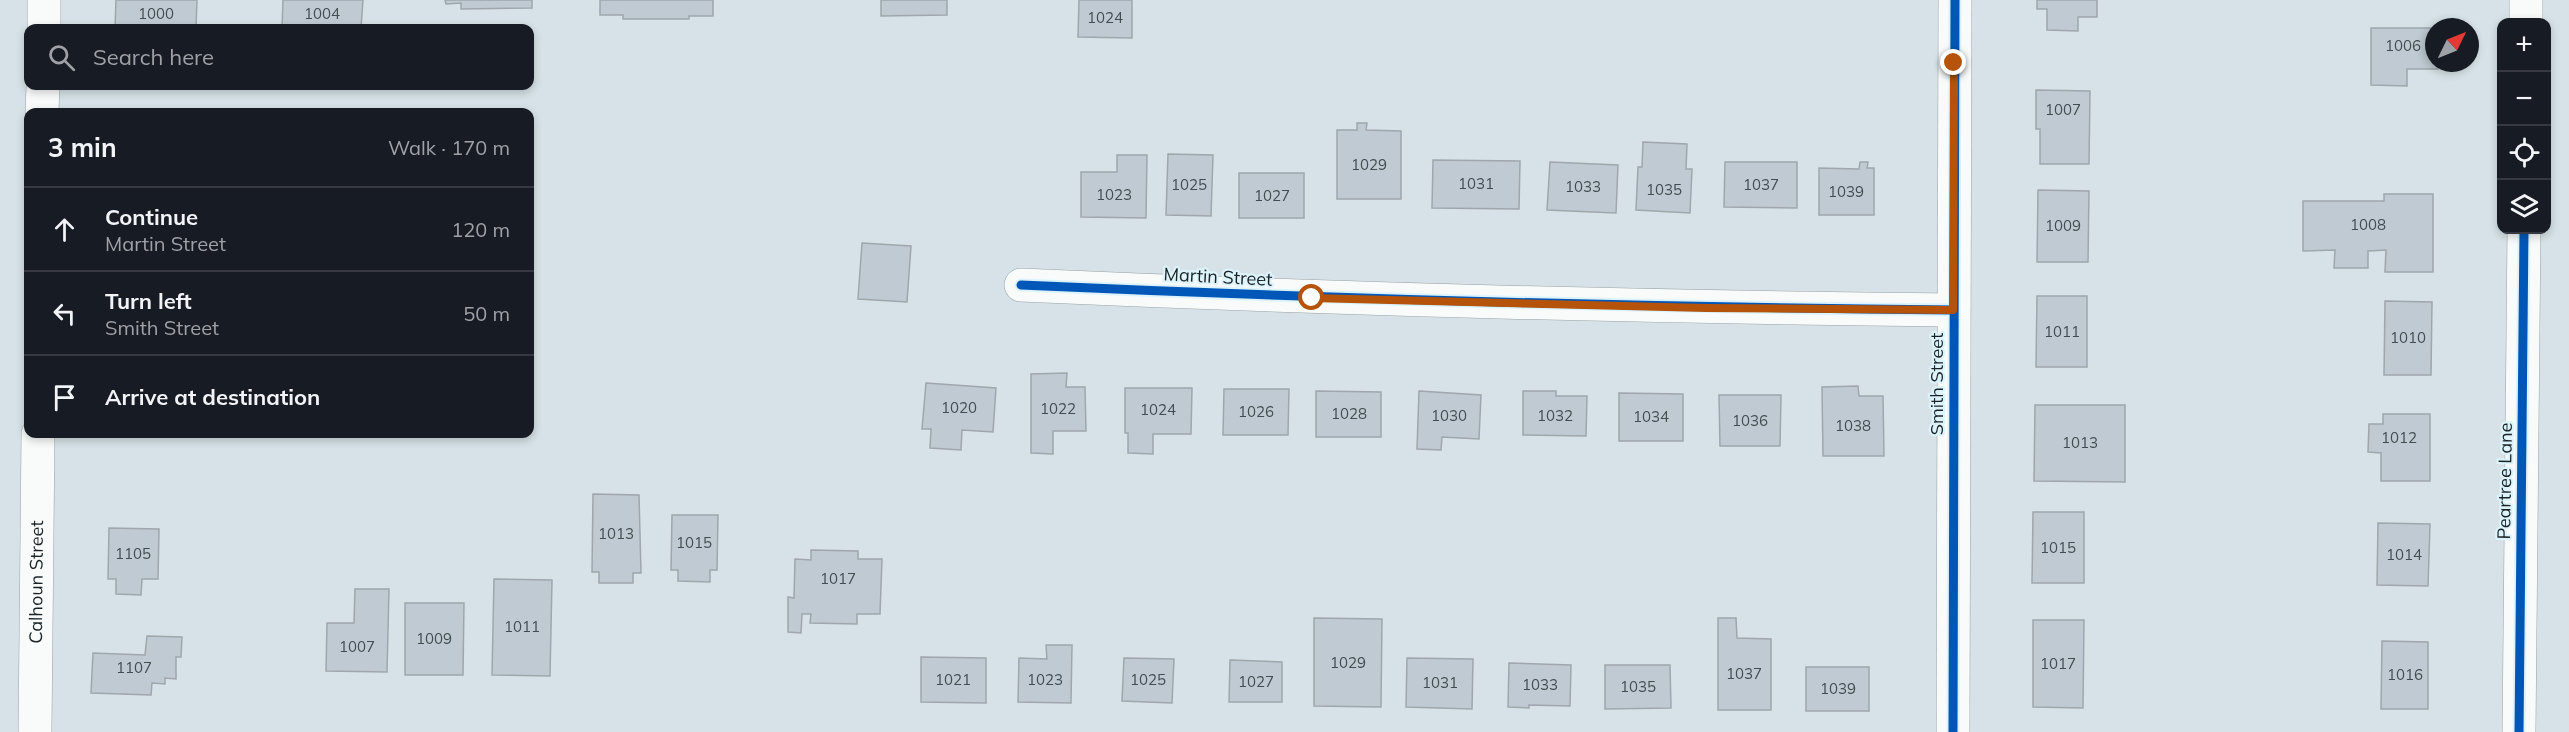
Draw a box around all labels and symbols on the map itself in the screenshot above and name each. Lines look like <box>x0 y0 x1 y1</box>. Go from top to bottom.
house number: 1000 <box>138 4 174 23</box>
house number: 1004 <box>304 4 340 23</box>
house number: 1024 <box>1087 8 1123 27</box>
north arrow <box>2425 18 2479 72</box>
house number: 1006 <box>2385 36 2421 55</box>
route end <box>1940 49 1966 75</box>
house number: 1007 <box>2045 100 2081 119</box>
house number: 1029 <box>1351 155 1387 174</box>
house number: 1031 <box>1458 174 1494 193</box>
house number: 1025 <box>1171 175 1207 194</box>
house number: 1037 <box>1743 175 1779 194</box>
house number: 1033 <box>1565 177 1601 196</box>
house number: 1035 <box>1646 180 1682 199</box>
house number: 1039 <box>1828 182 1864 201</box>
house number: 1023 <box>1096 185 1132 204</box>
house number: 1027 <box>1254 186 1290 205</box>
house number: 1008 <box>2350 215 2386 234</box>
house number: 1009 <box>2045 216 2081 235</box>
street label: Martin Street <box>1163 262 1273 291</box>
route start <box>1298 284 1324 310</box>
house number: 1011 <box>2044 322 2080 341</box>
house number: 1010 <box>2390 328 2426 347</box>
street label: Smith Street <box>1925 333 1948 435</box>
house number: 1020 <box>941 398 977 417</box>
house number: 1022 <box>1040 399 1076 418</box>
house number: 1024 <box>1140 400 1176 419</box>
house number: 1026 <box>1238 402 1274 421</box>
house number: 1028 <box>1331 404 1367 423</box>
house number: 1030 <box>1431 406 1467 425</box>
house number: 1032 <box>1537 406 1573 425</box>
house number: 1034 <box>1633 407 1669 426</box>
house number: 1036 <box>1732 411 1768 430</box>
house number: 1038 <box>1835 416 1871 435</box>
street label: Peartree Lane <box>2492 422 2517 540</box>
house number: 1012 <box>2381 428 2417 447</box>
house number: 1013 <box>2062 433 2098 452</box>
street label: Calhoun Street <box>24 520 48 644</box>
house number: 1013 <box>598 524 634 543</box>
house number: 1015 <box>676 533 712 552</box>
house number: 1015 <box>2040 538 2076 557</box>
house number: 1105 <box>115 544 151 563</box>
house number: 1014 <box>2386 545 2422 564</box>
house number: 1017 <box>820 569 856 588</box>
house number: 1011 <box>504 617 540 636</box>
house number: 1009 <box>416 629 452 648</box>
house number: 1007 <box>339 637 375 656</box>
house number: 1029 <box>1330 653 1366 672</box>
house number: 1017 <box>2040 654 2076 673</box>
house number: 1107 <box>116 658 152 677</box>
house number: 1037 <box>1726 664 1762 683</box>
house number: 1016 <box>2387 665 2423 684</box>
house number: 1021 <box>935 670 971 689</box>
house number: 1023 <box>1027 670 1063 689</box>
house number: 1025 <box>1130 670 1166 689</box>
house number: 1027 <box>1238 672 1274 691</box>
house number: 1031 <box>1422 673 1458 692</box>
house number: 1033 <box>1522 675 1558 694</box>
house number: 1035 <box>1620 677 1656 696</box>
house number: 1039 <box>1820 679 1856 698</box>

